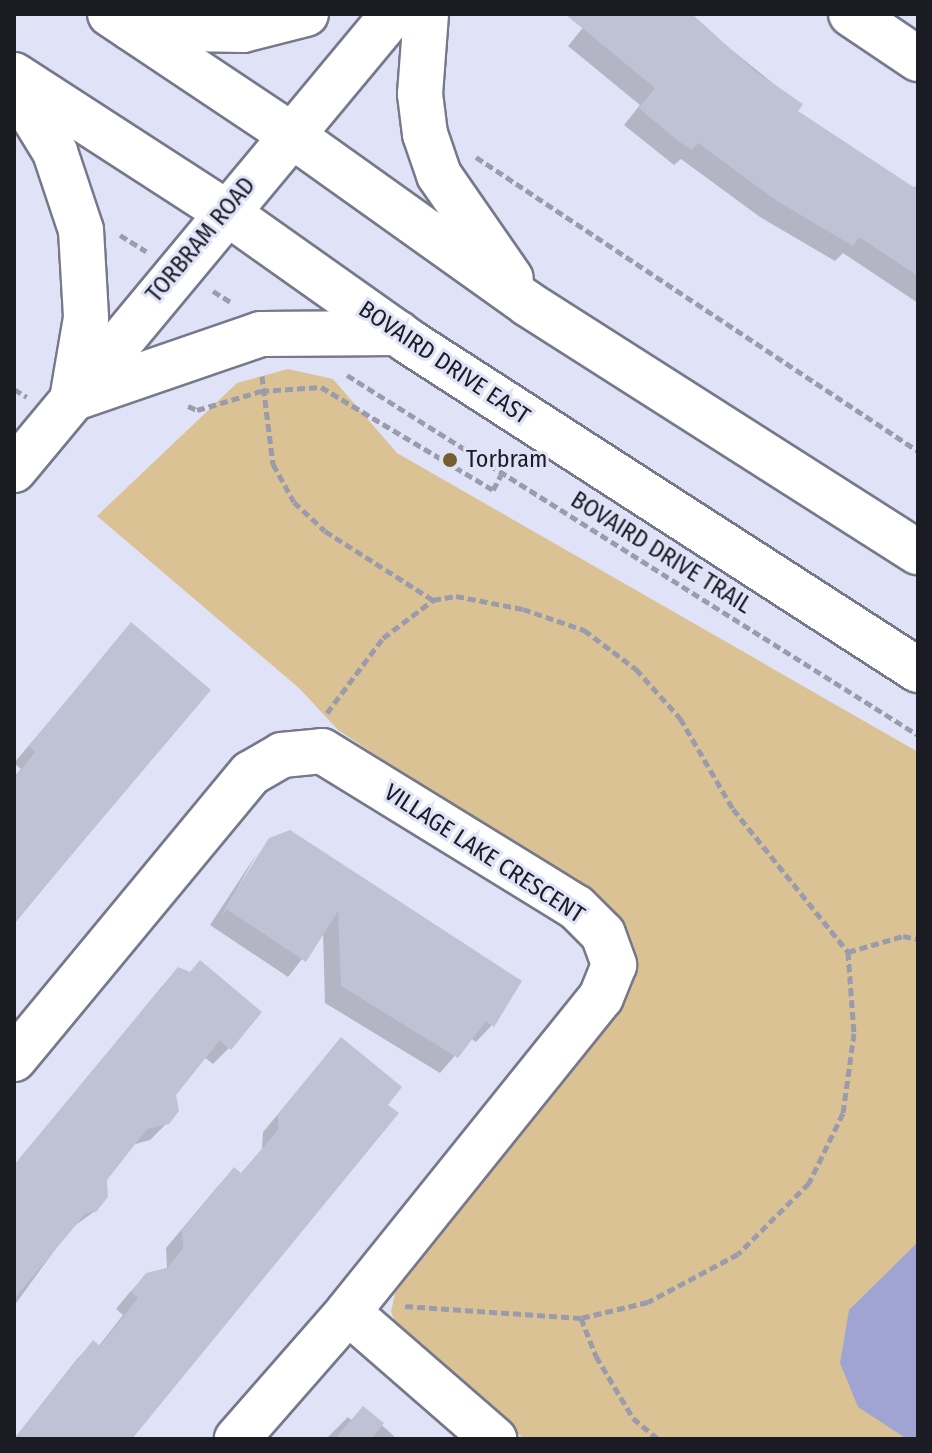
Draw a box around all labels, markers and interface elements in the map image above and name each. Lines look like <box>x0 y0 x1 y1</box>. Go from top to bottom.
street label: TORBRAM ROAD <box>140 172 262 308</box>
street label: BOVAIRD DRIVE EAST <box>353 295 535 431</box>
place label: Torbram <box>466 446 547 474</box>
marker: Torbram <box>441 451 459 469</box>
street label: BOVAIRD DRIVE TRAIL <box>565 486 757 620</box>
street label: VILLAGE LAKE CRESCENT <box>378 778 590 930</box>

